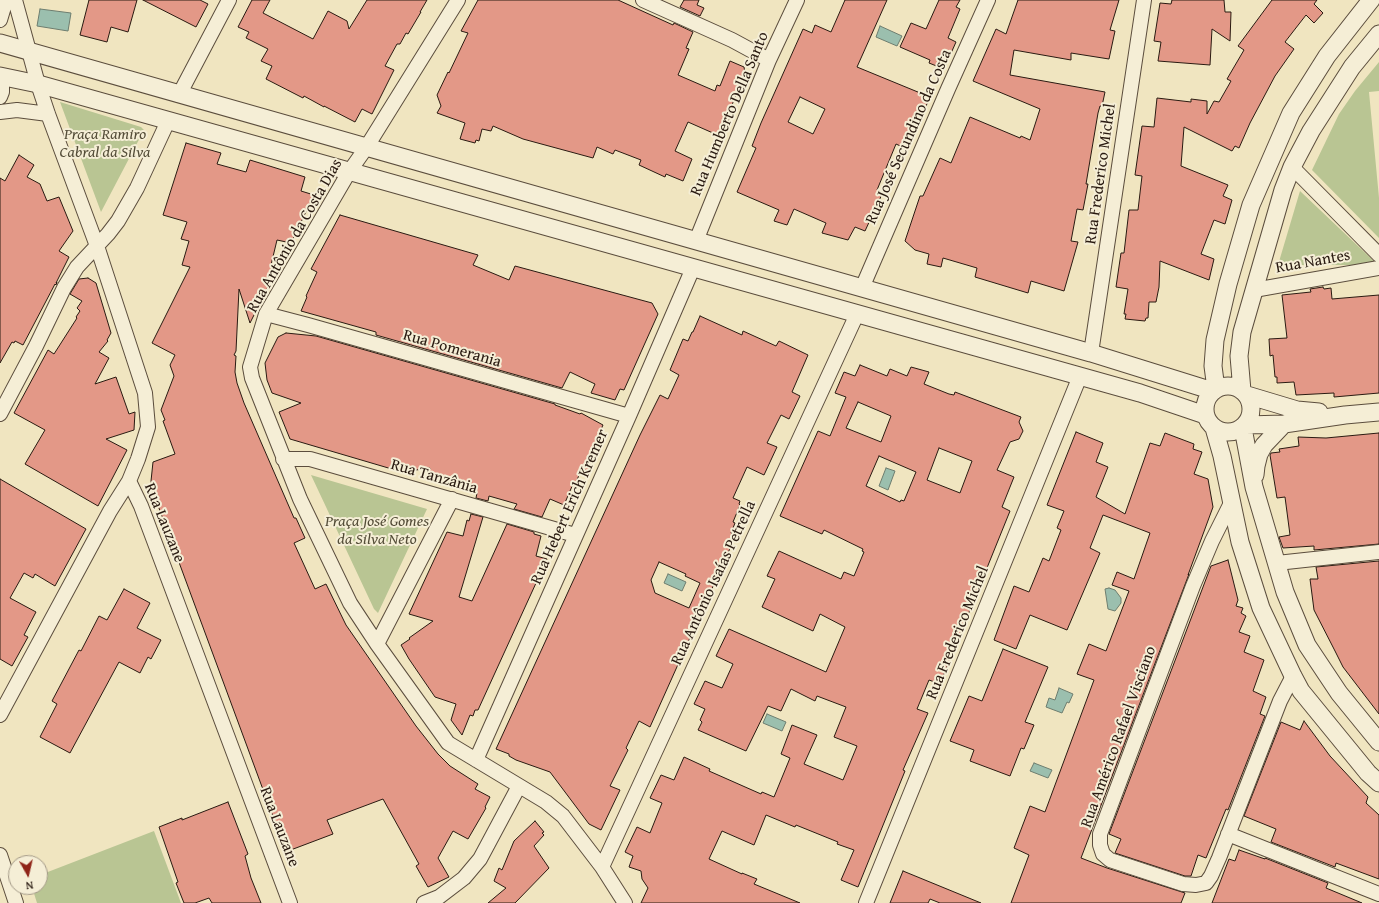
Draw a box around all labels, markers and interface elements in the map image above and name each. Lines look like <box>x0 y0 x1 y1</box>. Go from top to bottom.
street label: Rua Humberto Della Santo <box>687 29 773 199</box>
street label: Rua José Secundino da Costa <box>862 47 956 227</box>
street label: Rua Frederico Michel <box>1082 102 1120 246</box>
park label: Praça Ramiro Cabral da Silva <box>60 125 150 163</box>
street label: Rua Antônio da Costa Dias <box>243 156 347 316</box>
street label: Rua Nantes <box>1274 246 1352 278</box>
street label: Rua Pomerania <box>401 326 503 372</box>
street label: Rua Hebert Erich Kremer <box>527 427 613 587</box>
street label: Rua Tanzânia <box>388 455 480 499</box>
street label: Rua Lauzane <box>139 480 189 566</box>
street label: Rua Antônio Isaías Petrella <box>667 498 761 668</box>
park label: Praça José Gomes da Silva Neto <box>325 512 429 550</box>
street label: Rua Frederico Michel <box>923 564 993 702</box>
street label: Rua Américo Rafael Visciano <box>1077 644 1161 830</box>
street label: Rua Lauzane <box>255 784 303 870</box>
north arrow <box>8 855 48 895</box>
text: N <box>25 877 34 894</box>

